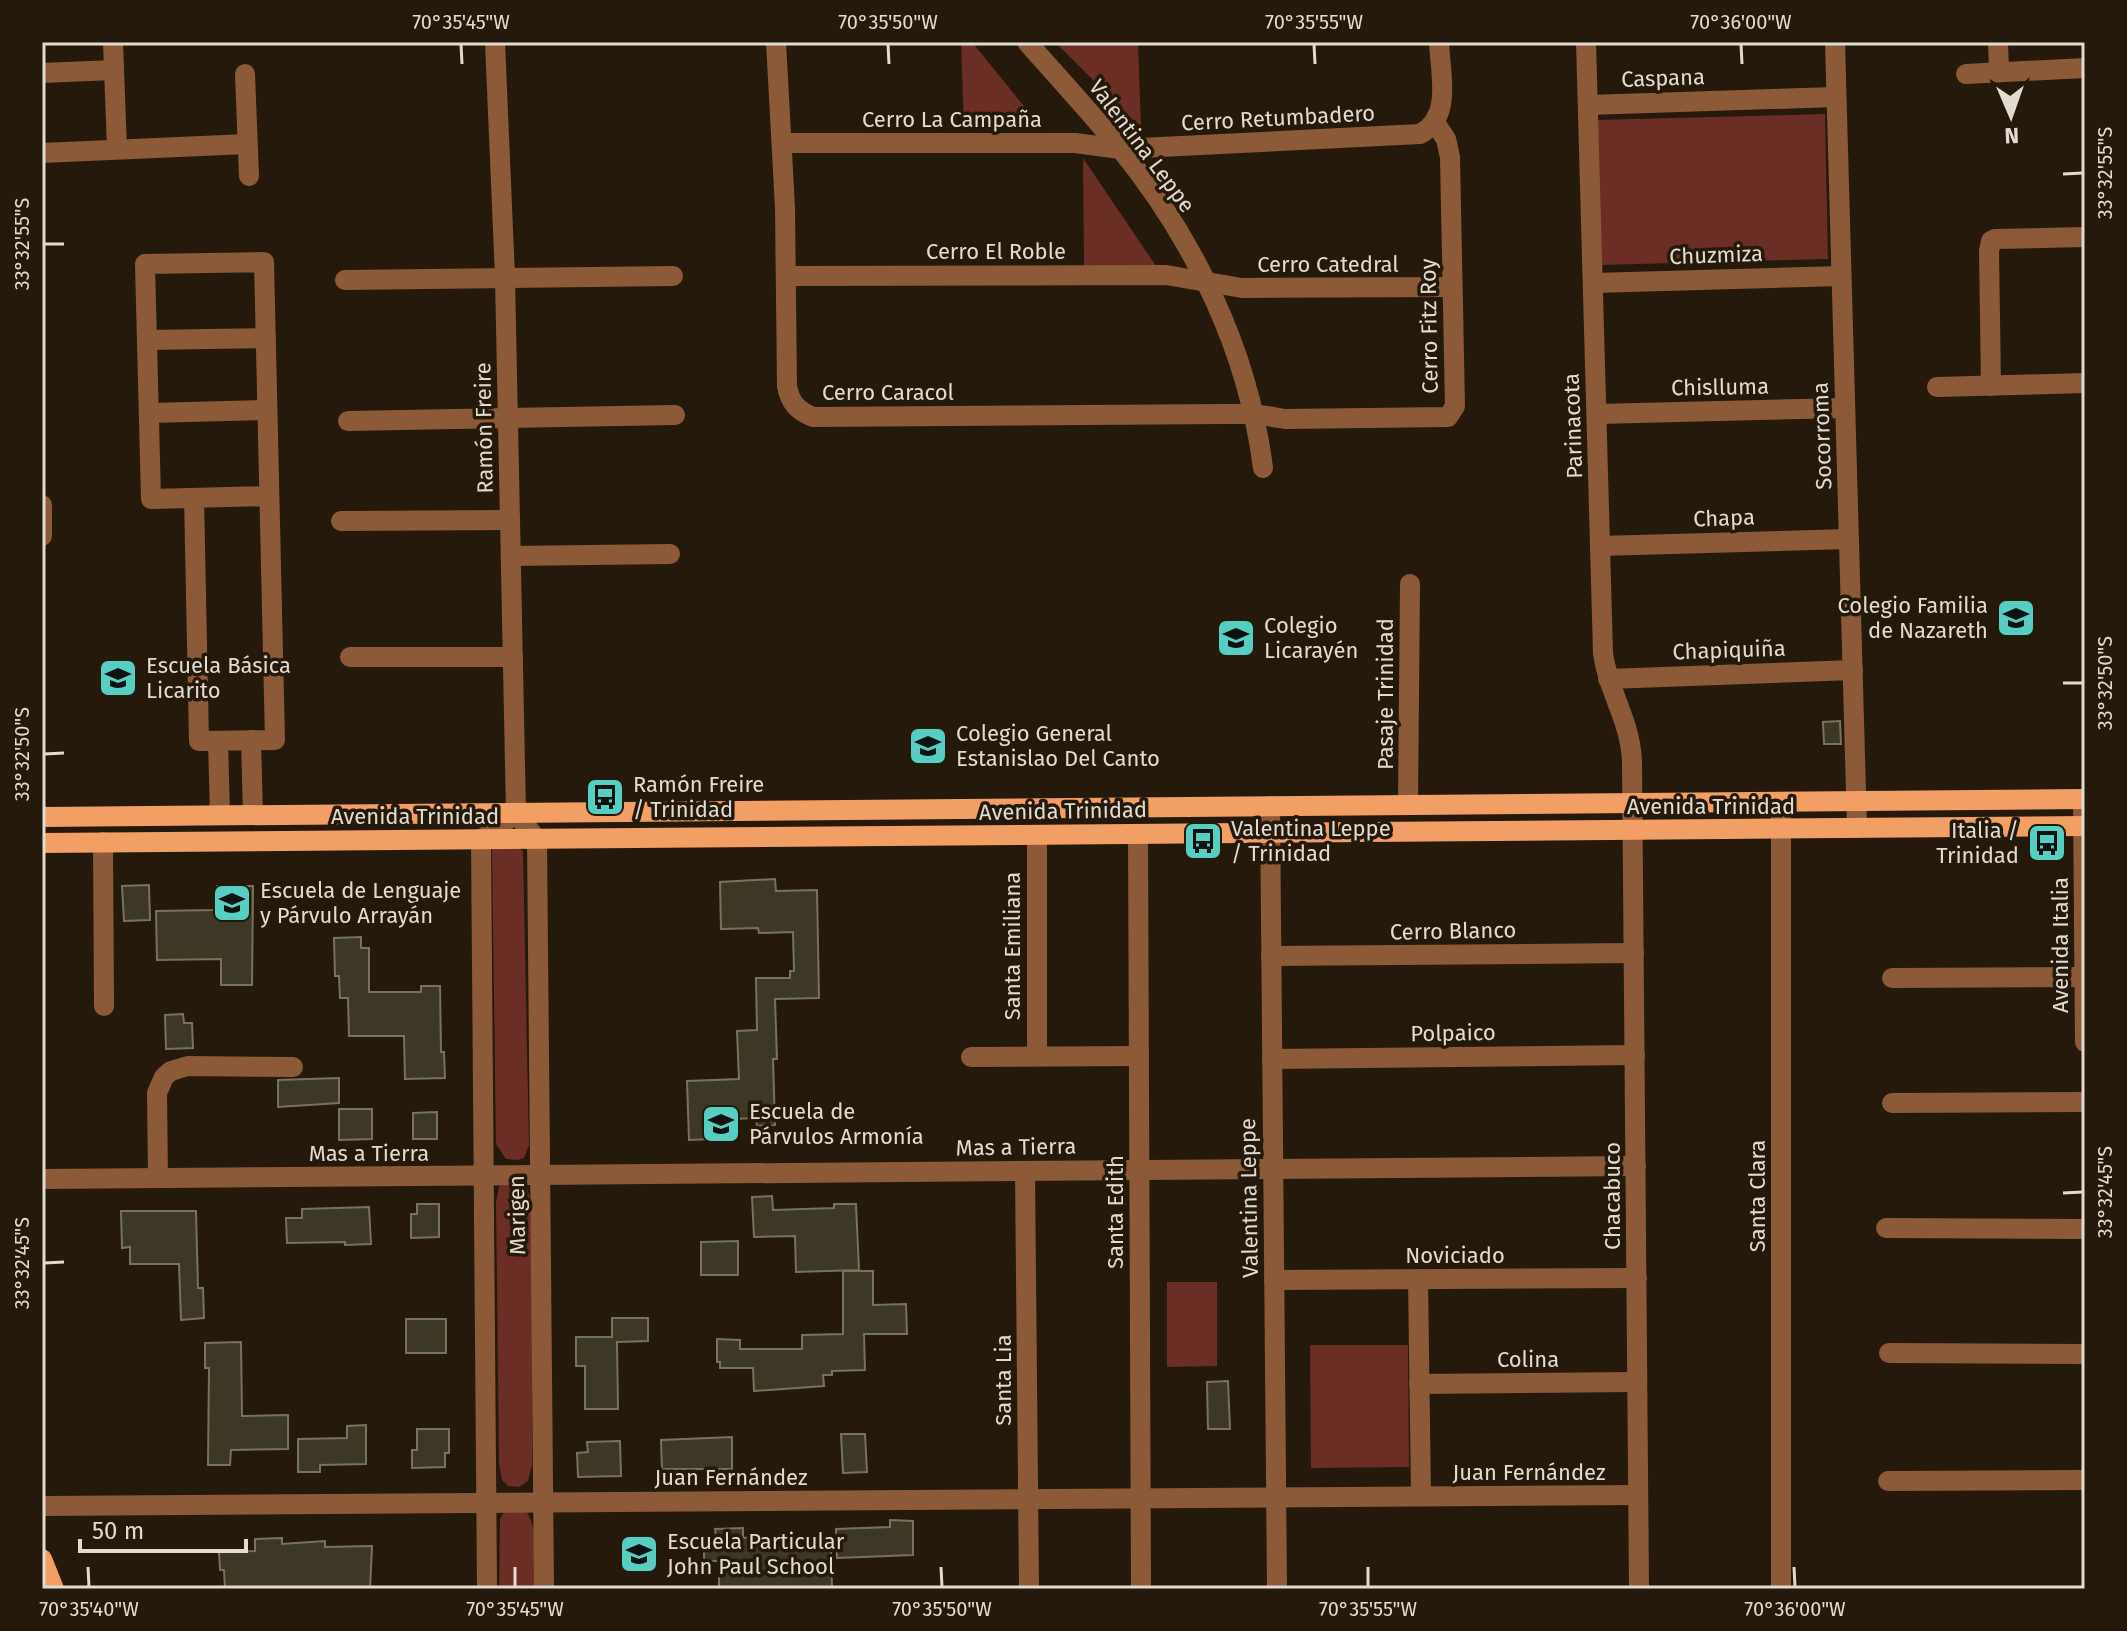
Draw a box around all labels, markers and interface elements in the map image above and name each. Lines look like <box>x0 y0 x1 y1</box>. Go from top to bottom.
text: 70°35'45"W <box>412 10 510 34</box>
text: 70°35'50"W <box>838 10 938 34</box>
text: 70°35'55"W <box>1265 10 1363 34</box>
text: 70°36'00"W <box>1690 10 1792 34</box>
street label: Caspana <box>1621 63 1705 93</box>
street label: Valentina Leppe <box>1083 74 1201 218</box>
north arrow <box>1971 76 2051 156</box>
street label: Cerro Retumbadero <box>1180 99 1376 137</box>
street label: Cerro La Campaña <box>862 106 1042 133</box>
text: N <box>2004 122 2019 149</box>
text: 33°32'55"S <box>2093 127 2117 219</box>
text: 33°32'55"S <box>10 198 34 290</box>
street label: Cerro El Roble <box>926 238 1066 265</box>
street label: Chuzmiza <box>1669 240 1763 270</box>
street label: Cerro Catedral <box>1257 251 1399 278</box>
street label: Cerro Fitz Roy <box>1414 258 1444 394</box>
street label: Ramón Freire <box>469 362 499 494</box>
street label: Parinacota <box>1558 373 1588 479</box>
street label: Chislluma <box>1671 373 1769 401</box>
street label: Cerro Caracol <box>822 379 954 406</box>
street label: Socorroma <box>1807 382 1837 490</box>
street label: Chapa <box>1693 503 1755 533</box>
place label: Colegio Familia de Nazareth <box>1837 592 1988 644</box>
school or university icon: Colegio Familia de Nazareth <box>1995 597 2037 639</box>
place label: Colegio Licarayén <box>1264 612 1358 664</box>
school or university icon: Colegio Licarayén <box>1215 617 1257 659</box>
street label: Pasaje Trinidad <box>1372 618 1399 770</box>
street label: Chapiquiña <box>1672 635 1786 665</box>
text: 33°32'50"S <box>2093 636 2117 730</box>
place label: Escuela Básica Licarito <box>146 652 291 704</box>
school or university icon: Escuela Básica Licarito <box>97 657 139 699</box>
text: 33°32'50"S <box>10 707 34 801</box>
place label: Colegio General Estanislao Del Canto <box>956 720 1160 772</box>
school or university icon: Colegio General Estanislao Del Canto <box>907 725 949 767</box>
place label: Ramón Freire / Trinidad <box>633 771 764 823</box>
bus stop icon: Ramón Freire / Trinidad <box>584 776 626 818</box>
street label: Avenida Trinidad <box>1627 793 1795 820</box>
street label: Avenida Trinidad <box>979 796 1147 826</box>
street label: Avenida Trinidad <box>331 803 499 830</box>
place label: Valentina Leppe / Trinidad <box>1231 815 1391 867</box>
place label: Italia / Trinidad <box>1936 817 2019 869</box>
bus stop icon: Valentina Leppe / Trinidad <box>1182 820 1224 862</box>
bus stop icon: Italia / Trinidad <box>2026 822 2068 864</box>
street label: Santa Emiliana <box>999 872 1026 1020</box>
place label: Escuela de Lenguaje y Párvulo Arrayán <box>260 877 461 929</box>
street label: Avenida Italia <box>2047 877 2074 1013</box>
school or university icon: Escuela de Lenguaje y Párvulo Arrayán <box>211 882 253 924</box>
street label: Cerro Blanco <box>1390 916 1516 946</box>
street label: Polpaico <box>1410 1019 1496 1047</box>
place label: Escuela de Párvulos Armonía <box>749 1098 924 1150</box>
school or university icon: Escuela de Párvulos Armonía <box>700 1103 742 1145</box>
street label: Valentina Leppe <box>1234 1118 1264 1278</box>
street label: Mas a Tierra <box>956 1132 1076 1162</box>
street label: Mas a Tierra <box>309 1140 429 1167</box>
street label: Santa Clara <box>1744 1140 1771 1252</box>
street label: Chacabuco <box>1599 1142 1626 1250</box>
text: 33°32'45"S <box>2093 1146 2117 1238</box>
street label: Santa Edith <box>1102 1155 1129 1269</box>
street label: Marigen <box>503 1175 531 1255</box>
text: 33°32'45"S <box>10 1217 34 1309</box>
street label: Noviciado <box>1405 1242 1505 1269</box>
street label: Santa Lia <box>990 1334 1017 1426</box>
street label: Colina <box>1497 1346 1559 1373</box>
street label: Juan Fernández <box>1452 1459 1606 1486</box>
street label: Juan Fernández <box>654 1464 808 1491</box>
scale bar <box>80 1503 246 1553</box>
text: 50 m <box>92 1517 144 1545</box>
place label: Escuela Particular John Paul School <box>667 1528 845 1580</box>
school or university icon: Escuela Particular John Paul School <box>618 1533 660 1575</box>
text: 70°35'40"W <box>39 1597 139 1621</box>
text: 70°35'45"W <box>466 1597 564 1621</box>
text: 70°35'50"W <box>892 1597 992 1621</box>
text: 70°35'55"W <box>1319 1597 1417 1621</box>
text: 70°36'00"W <box>1744 1597 1846 1621</box>

